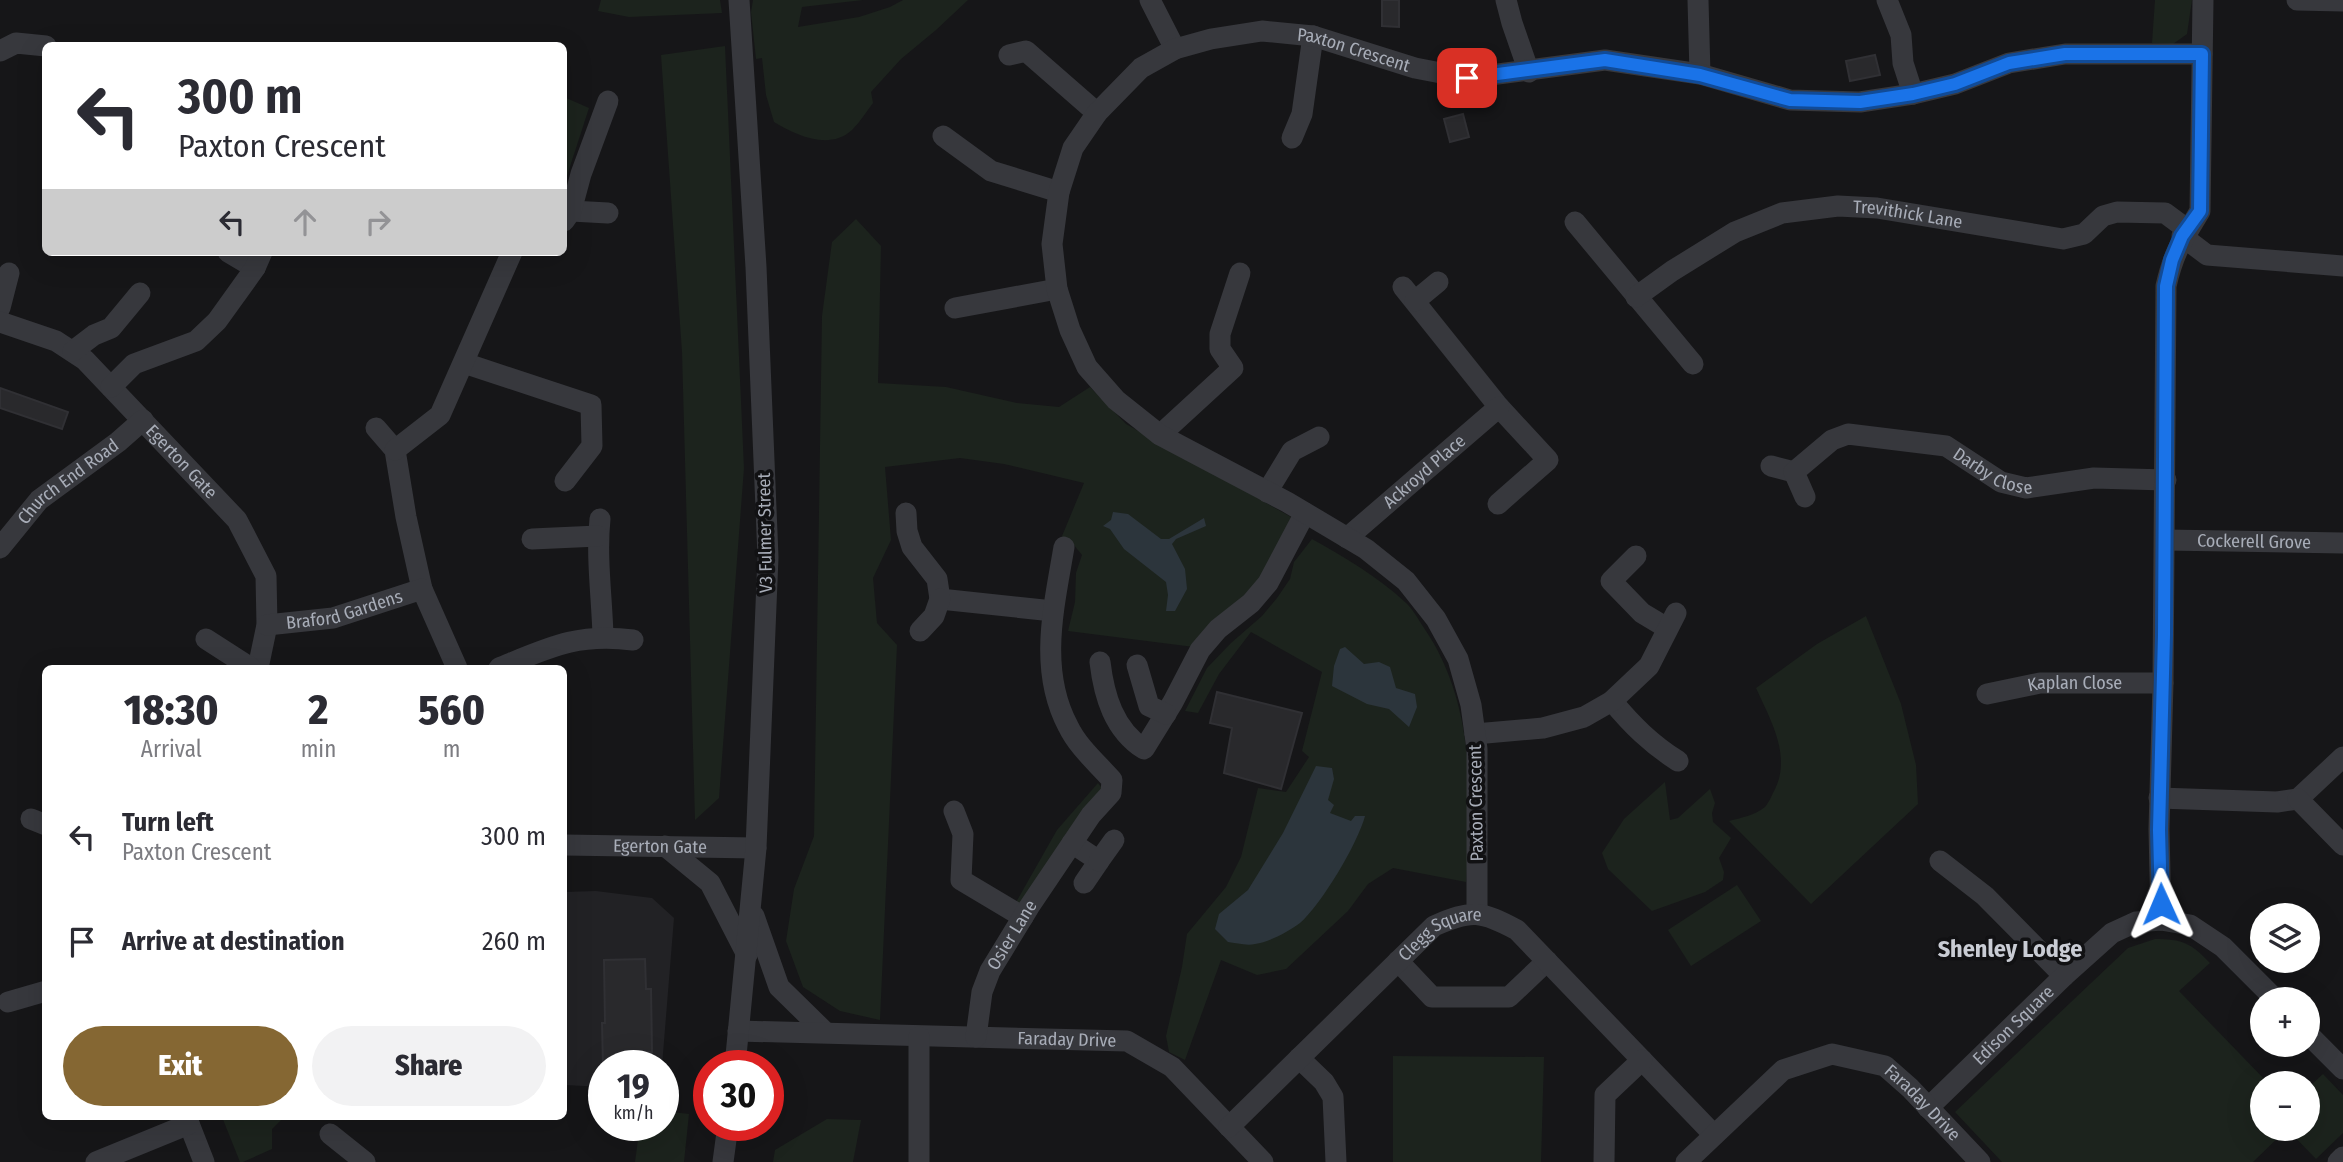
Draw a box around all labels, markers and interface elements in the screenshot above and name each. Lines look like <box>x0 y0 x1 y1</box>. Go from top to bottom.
street label: Paxton Crescent <box>1296 24 1413 77</box>
pin <box>1437 48 1497 108</box>
icon: arrive <box>1448 59 1486 97</box>
text: 300 m <box>178 67 302 126</box>
icon: left <box>63 70 154 161</box>
text: Paxton Crescent <box>178 127 386 165</box>
street label: Trevithick Lane <box>1853 196 1964 233</box>
icon: left <box>213 203 251 241</box>
icon: ahead <box>286 203 324 241</box>
icon: right <box>359 203 397 241</box>
street label: Egerton Gate <box>141 420 222 503</box>
street label: Ackroyd Place <box>1379 430 1470 513</box>
street label: Church End Road <box>13 434 123 529</box>
street label: Darby Close <box>1949 443 2034 499</box>
street label: V3 Fulmer Street <box>753 473 777 593</box>
street label: Cockerell Grove <box>2197 530 2311 553</box>
street label: Braford Gardens <box>285 585 406 634</box>
street label: Kaplan Close <box>2026 672 2122 696</box>
text: 18:30 <box>124 685 219 735</box>
text: 2 <box>309 685 328 735</box>
text: 560 <box>418 685 485 735</box>
text: Arrival <box>141 735 202 763</box>
text: min <box>301 735 336 763</box>
text: m <box>443 735 460 763</box>
street label: Paxton Crescent <box>1464 744 1488 862</box>
text: Turn left <box>122 807 214 838</box>
icon: left <box>63 818 101 856</box>
text: 300 m <box>481 821 546 852</box>
street label: Egerton Gate <box>613 835 707 858</box>
text: Paxton Crescent <box>122 838 271 866</box>
position arrow <box>2124 867 2198 941</box>
street label: Osier Lane <box>982 896 1042 974</box>
street label: Clegg Square <box>1394 903 1483 966</box>
map controls <box>2250 903 2320 1141</box>
button: layers <box>2250 903 2320 973</box>
icon: arrive <box>63 923 101 961</box>
text: Arrive at destination <box>122 926 345 957</box>
text: 260 m <box>482 926 546 957</box>
district label: Shenley Lodge <box>1938 935 2082 963</box>
street label: Edison Square <box>1968 981 2059 1069</box>
button: + <box>2250 987 2320 1057</box>
button: Exit <box>63 1026 298 1106</box>
button: Share <box>312 1026 546 1106</box>
street label: Faraday Drive <box>1017 1027 1117 1052</box>
speed limit sign: 30 <box>693 1050 784 1141</box>
street label: Faraday Drive <box>1880 1060 1965 1145</box>
text: 19 <box>617 1065 650 1107</box>
button: − <box>2250 1071 2320 1141</box>
text: km/h <box>613 1102 654 1124</box>

